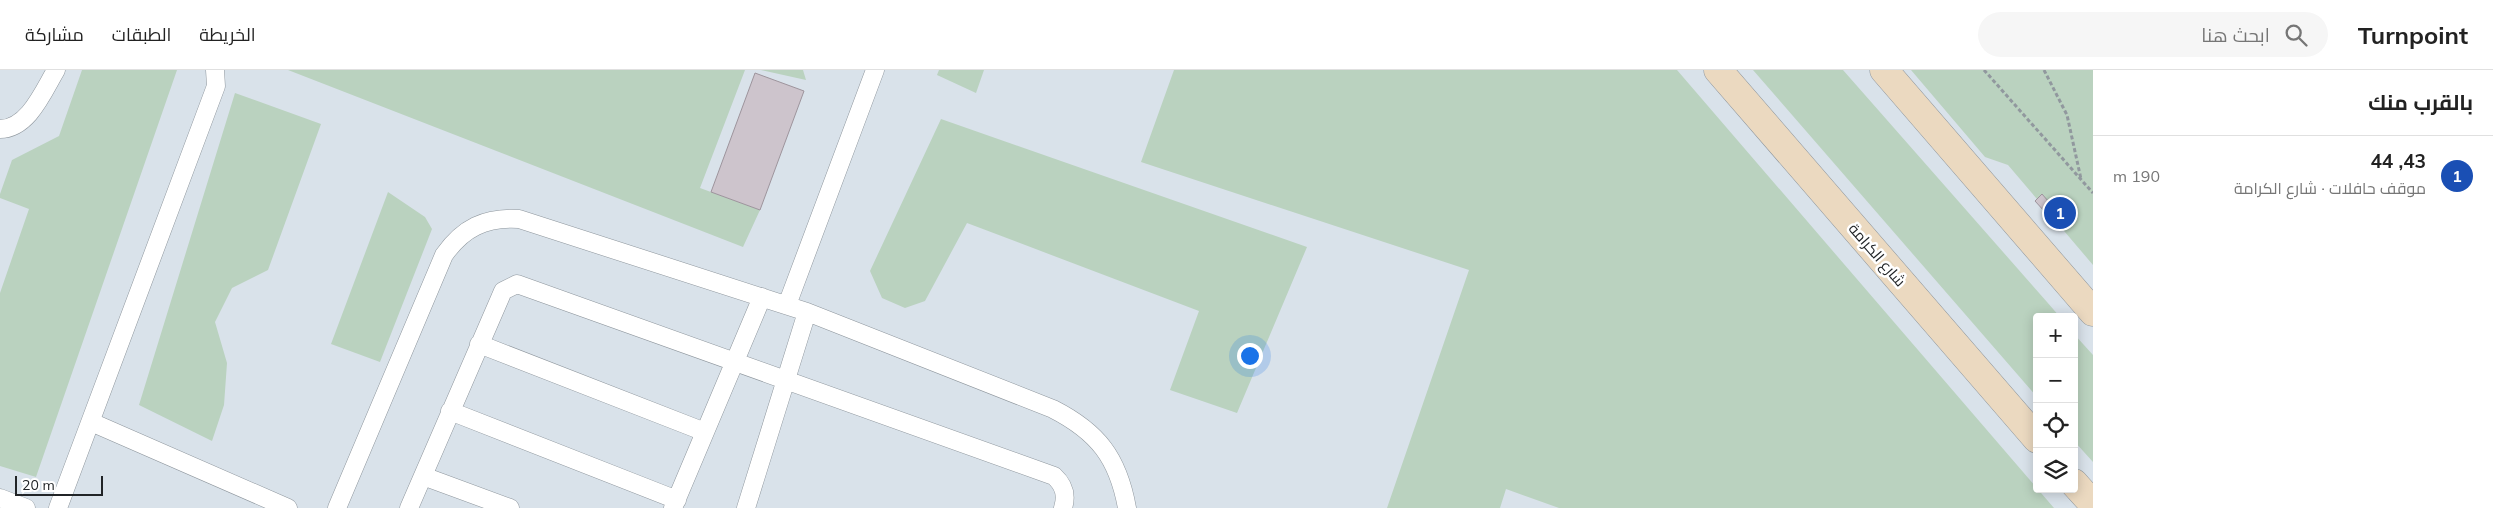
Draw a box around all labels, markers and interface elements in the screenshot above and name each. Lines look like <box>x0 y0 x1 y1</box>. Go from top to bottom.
search box <box>1978 12 2328 57</box>
text: Turnpoint <box>2358 20 2468 50</box>
icon: search <box>2282 21 2310 49</box>
text: مشاركة <box>25 23 84 46</box>
text: الطبقات <box>112 23 171 46</box>
text: الخريطة <box>199 23 256 46</box>
text: ابحث هنا <box>2201 23 2270 47</box>
text: بالقرب منك <box>2368 89 2473 115</box>
text: 43, 44 <box>2370 149 2426 173</box>
text: 190 m <box>2113 166 2160 186</box>
text: 1 <box>2452 166 2462 186</box>
text: موقف حافلات · شارع الكرامة <box>2234 178 2426 198</box>
pin: 1 <box>2044 194 2076 232</box>
street label: شارع الكرامة <box>1843 219 1910 292</box>
map controls <box>2033 313 2078 493</box>
button: + <box>2033 313 2078 358</box>
your location <box>1237 343 1263 369</box>
button: − <box>2033 358 2078 403</box>
button: locate <box>2033 403 2078 448</box>
button: layers <box>2033 448 2078 493</box>
scale bar <box>15 473 102 496</box>
text: 20 m <box>22 476 55 494</box>

